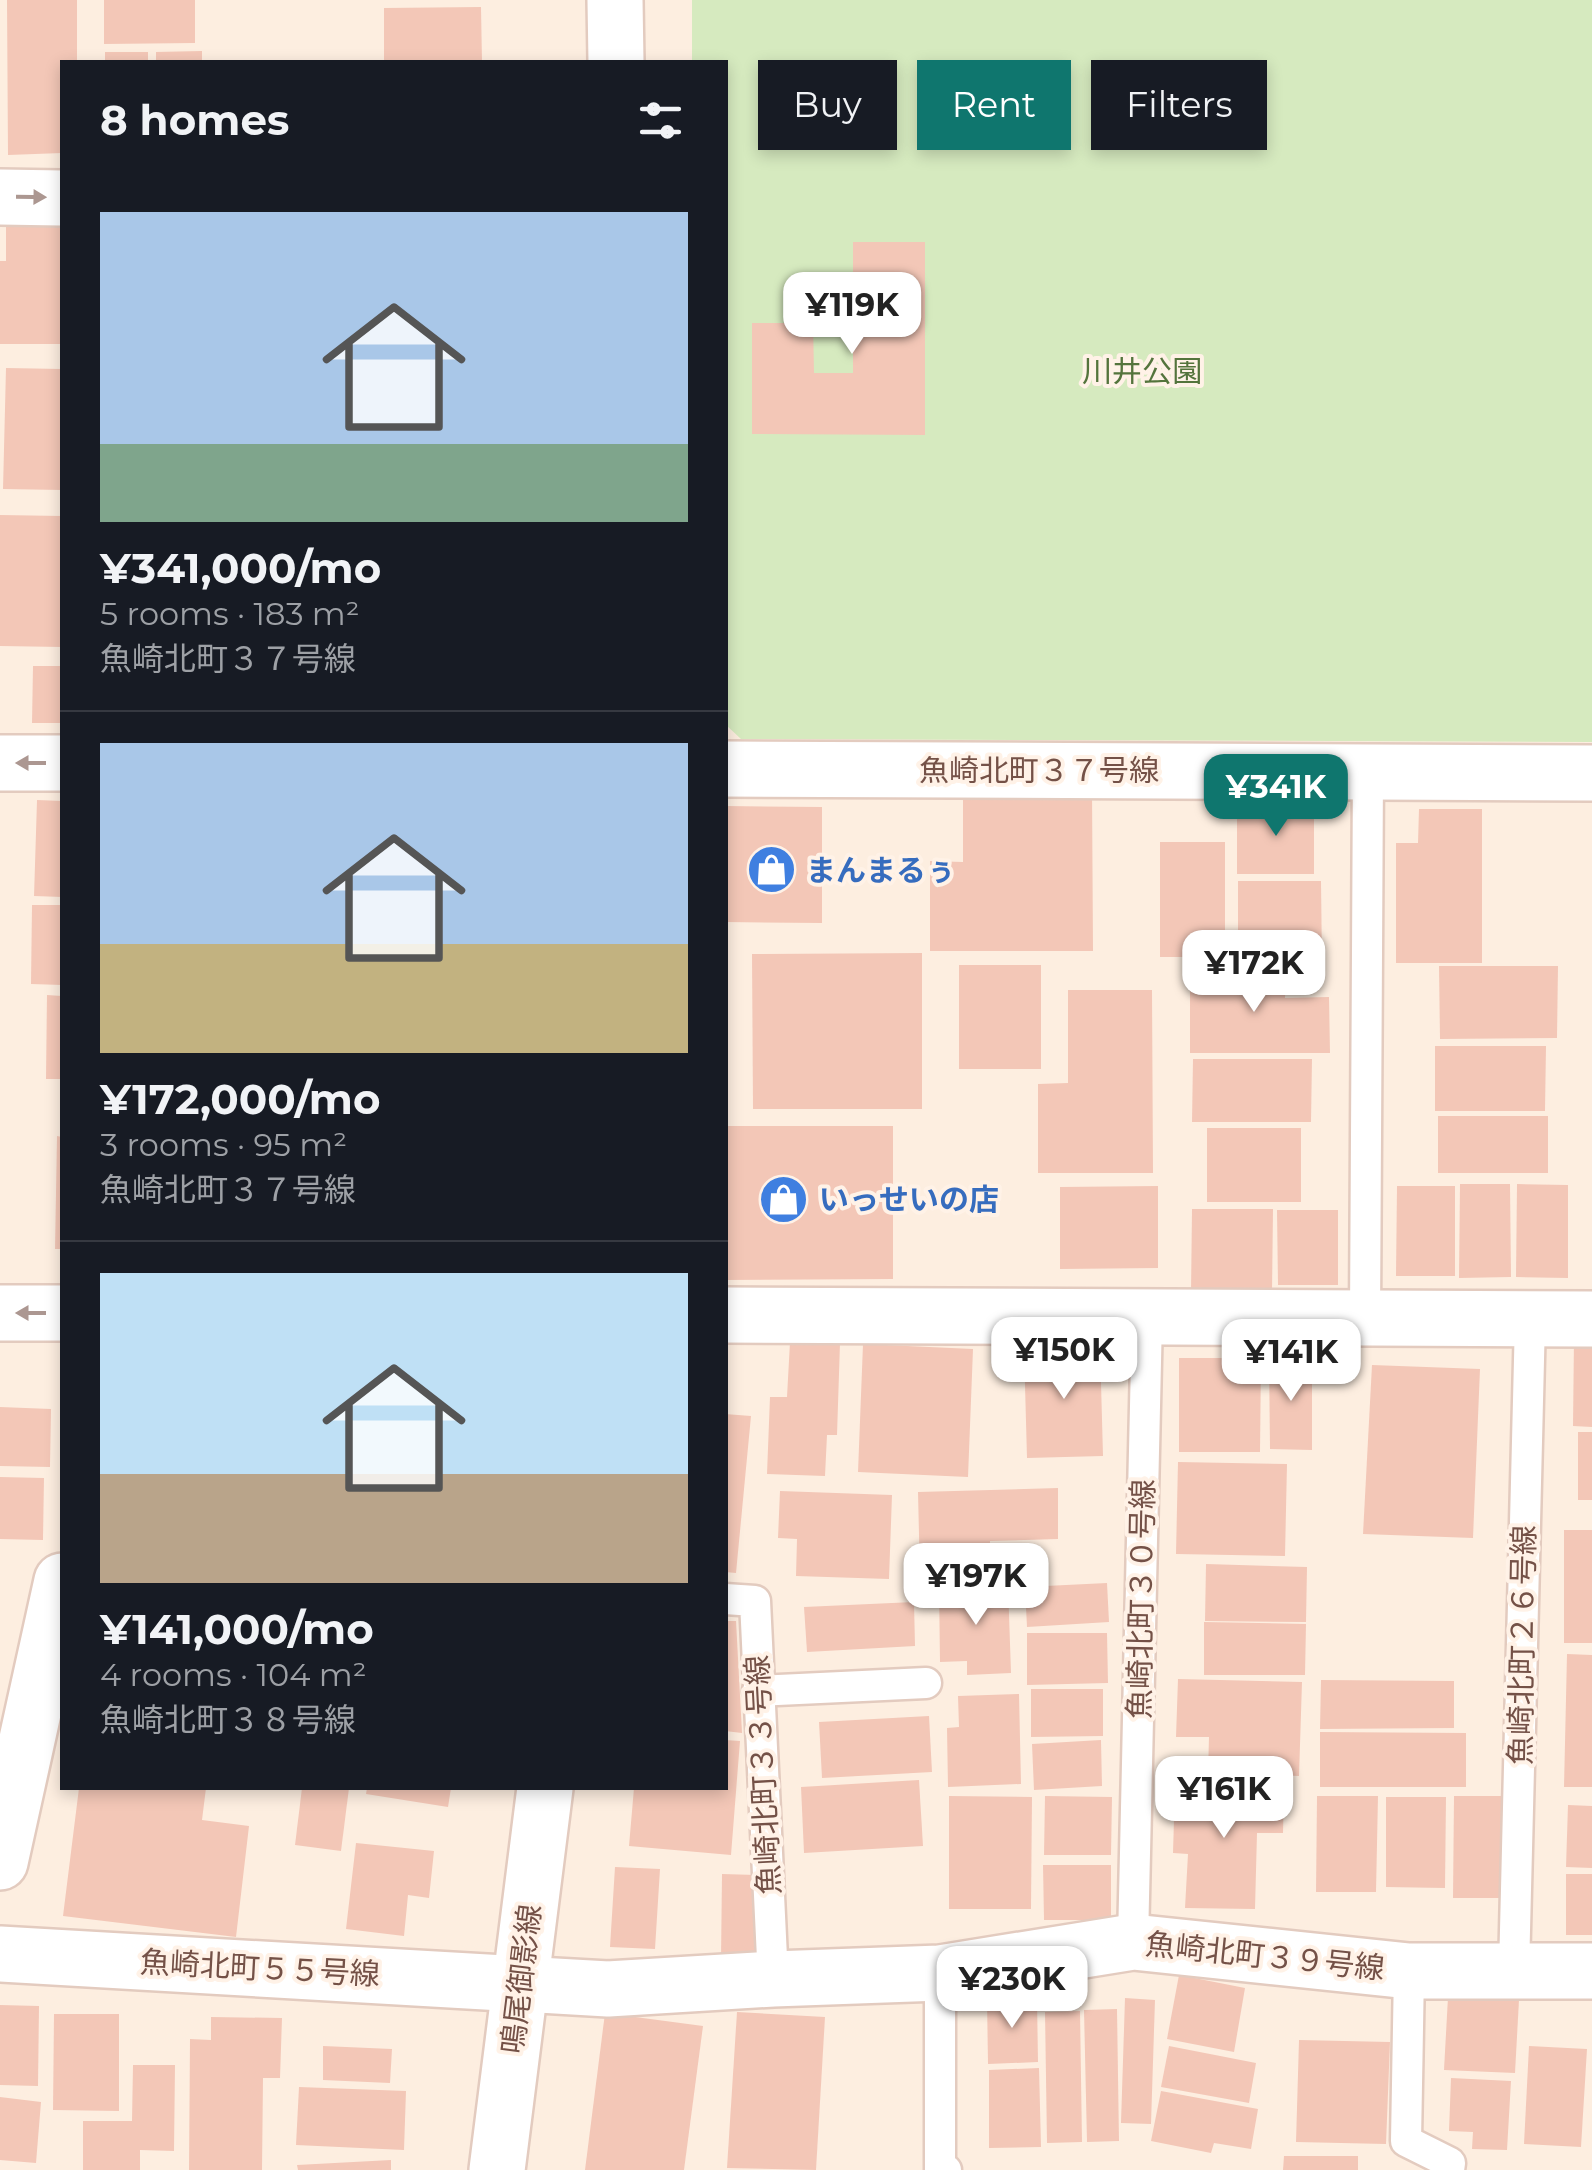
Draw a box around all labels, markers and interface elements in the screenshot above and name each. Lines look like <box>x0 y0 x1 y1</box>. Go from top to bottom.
chip: Buy <box>758 60 897 150</box>
chip: Rent <box>917 60 1071 150</box>
chip: Filters <box>1091 60 1267 150</box>
icon: filters <box>633 93 688 148</box>
text: 8 homes <box>100 94 289 146</box>
one-way arrow <box>16 190 48 206</box>
pin: ¥119K <box>782 272 922 357</box>
icon: home <box>304 277 484 457</box>
text: ¥119K <box>805 285 899 324</box>
park label: 川井公園 <box>1082 353 1202 390</box>
text: ¥341,000/mo <box>100 542 381 594</box>
text: 5 rooms · 183 m² <box>100 594 360 633</box>
text: 魚崎北町３７号線 <box>100 639 356 678</box>
street label: 魚崎北町３７号線 <box>919 752 1159 789</box>
pin: ¥341K <box>1206 754 1346 839</box>
one-way arrow <box>15 755 47 771</box>
text: ¥341K <box>1226 767 1326 806</box>
icon: home <box>304 808 484 988</box>
shop icon: まんまるぅ <box>745 844 797 896</box>
place label: まんまるぅ <box>806 852 956 889</box>
pin: ¥172K <box>1184 930 1324 1015</box>
text: ¥172K <box>1204 943 1304 982</box>
text: ¥172,000/mo <box>100 1073 381 1125</box>
text: 3 rooms · 95 m² <box>100 1125 347 1164</box>
text: 魚崎北町３７号線 <box>100 1170 356 1209</box>
shop icon: いっせいの店 <box>758 1173 810 1225</box>
place label: いっせいの店 <box>819 1181 999 1218</box>
one-way arrow <box>15 1305 47 1321</box>
pin: ¥150K <box>994 1317 1134 1402</box>
pin: ¥141K <box>1221 1319 1361 1404</box>
text: ¥150K <box>1013 1330 1115 1369</box>
text: ¥141K <box>1244 1332 1338 1371</box>
icon: home <box>304 1338 484 1518</box>
street label: 魚崎北町３０号線 <box>1120 1479 1162 1719</box>
street label: 魚崎北町２６号線 <box>1501 1525 1543 1765</box>
pin: ¥197K <box>906 1543 1046 1628</box>
text: ¥197K <box>926 1556 1026 1595</box>
text: ¥141,000/mo <box>100 1603 374 1655</box>
street label: 魚崎北町３３号線 <box>738 1654 788 1896</box>
text: 4 rooms · 104 m² <box>100 1655 366 1694</box>
text: 魚崎北町３８号線 <box>100 1700 356 1739</box>
pin: ¥161K <box>1154 1756 1294 1841</box>
text: ¥161K <box>1177 1769 1271 1808</box>
street label: 鳴尾御影線 <box>493 1902 549 2056</box>
street label: 魚崎北町３９号線 <box>1144 1925 1386 1987</box>
street label: 魚崎北町５５号線 <box>139 1943 381 1993</box>
pin: ¥230K <box>942 1946 1082 2031</box>
text: ¥230K <box>959 1959 1065 1998</box>

